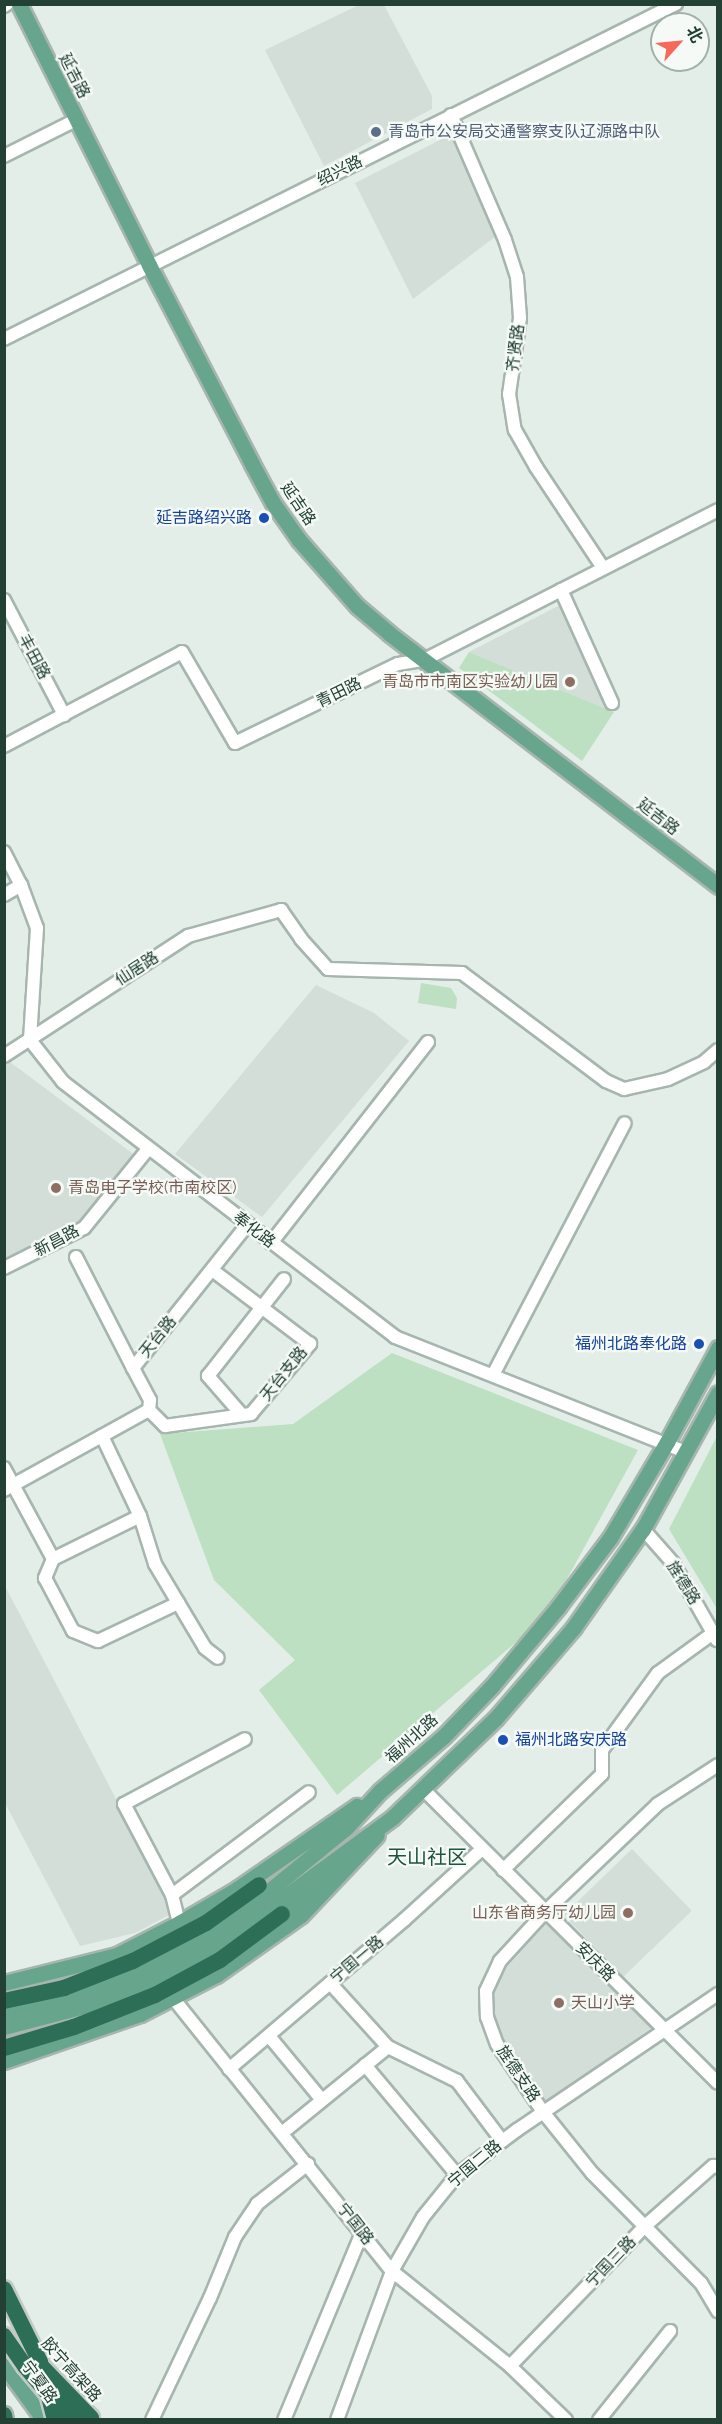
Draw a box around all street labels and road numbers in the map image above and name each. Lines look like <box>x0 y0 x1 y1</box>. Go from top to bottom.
street label: 延吉路 <box>55 50 93 102</box>
street label: 绍兴路 <box>314 152 366 190</box>
street label: 齐贤路 <box>504 323 528 373</box>
street label: 延吉路 <box>277 479 319 529</box>
street label: 丰田路 <box>14 631 54 683</box>
street label: 青田路 <box>313 674 365 712</box>
street label: 延吉路 <box>633 795 683 839</box>
street label: 仙居路 <box>112 948 162 990</box>
street label: 奉化路 <box>229 1208 279 1252</box>
street label: 新昌路 <box>31 1221 83 1261</box>
street label: 天台路 <box>135 1312 181 1362</box>
street label: 天台支路 <box>256 1343 312 1405</box>
street label: 旌德路 <box>662 1558 704 1608</box>
street label: 福州北路 <box>382 1710 442 1768</box>
street label: 宁国一路 <box>326 1932 388 1988</box>
street label: 安庆路 <box>571 1938 619 1986</box>
street label: 旌德支路 <box>492 2042 544 2106</box>
street label: 宁国二路 <box>444 2136 506 2192</box>
street label: 宁国路 <box>333 2199 377 2249</box>
street label: 宁国三路 <box>582 2232 640 2292</box>
street label: 胶宁高架路 <box>37 2334 105 2406</box>
street label: 宁夏路 <box>17 2357 61 2407</box>

